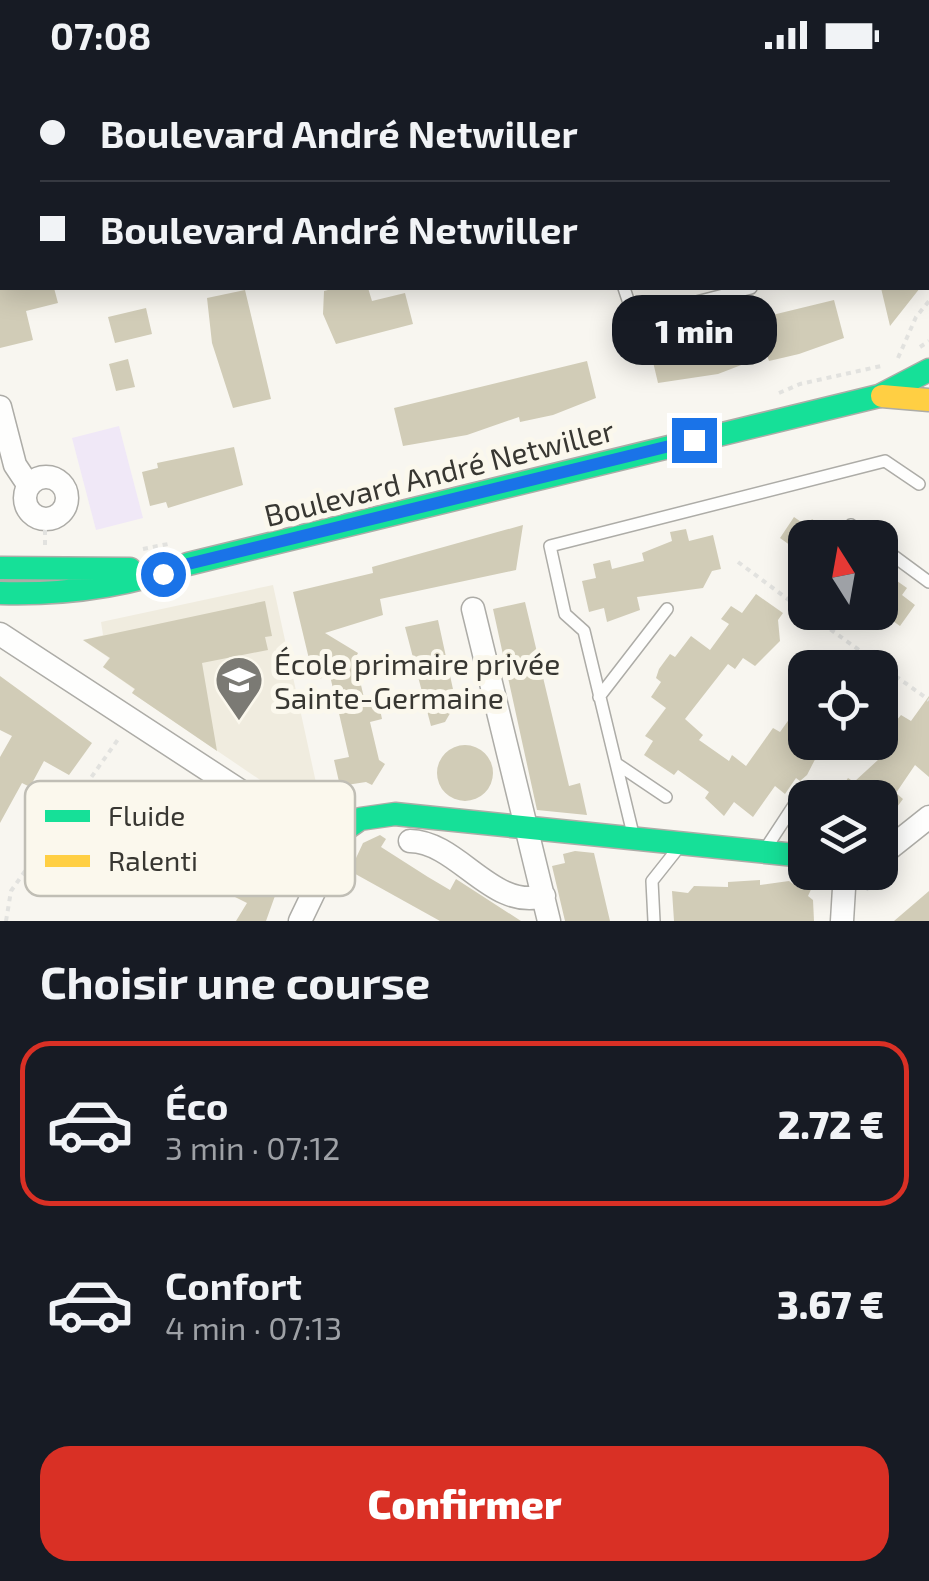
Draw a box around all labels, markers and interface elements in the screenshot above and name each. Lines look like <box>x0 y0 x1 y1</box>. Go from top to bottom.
text: 07:08 <box>50 12 151 58</box>
text: Boulevard André Netwiller <box>100 110 578 156</box>
text: Boulevard André Netwiller <box>100 206 578 252</box>
callout: 1 min <box>612 295 776 365</box>
text: 1 min <box>655 311 734 349</box>
street label: Boulevard André Netwiller <box>260 411 618 533</box>
route end <box>672 418 717 463</box>
north arrow <box>788 520 898 630</box>
map controls <box>788 520 898 890</box>
route start <box>141 552 186 597</box>
place label: École primaire privée Sainte-Germaine <box>274 645 560 715</box>
button: locate <box>788 650 898 760</box>
school or university icon: École primaire privée Sainte-Germaine <box>213 654 265 722</box>
button: layers <box>788 780 898 890</box>
legend <box>25 781 355 896</box>
text: Fluide <box>108 798 185 832</box>
text: Ralenti <box>108 843 198 877</box>
text: Choisir une course <box>40 954 430 1008</box>
icon: car <box>45 1079 135 1169</box>
text: Éco <box>165 1082 228 1128</box>
text: 2.72 € <box>778 1101 884 1147</box>
text: 3 min · 07:12 <box>165 1128 340 1166</box>
icon: car <box>45 1259 135 1349</box>
text: Confort <box>165 1262 302 1308</box>
text: 3.67 € <box>777 1281 884 1327</box>
text: 4 min · 07:13 <box>165 1308 342 1346</box>
button: Confirmer <box>40 1446 889 1561</box>

